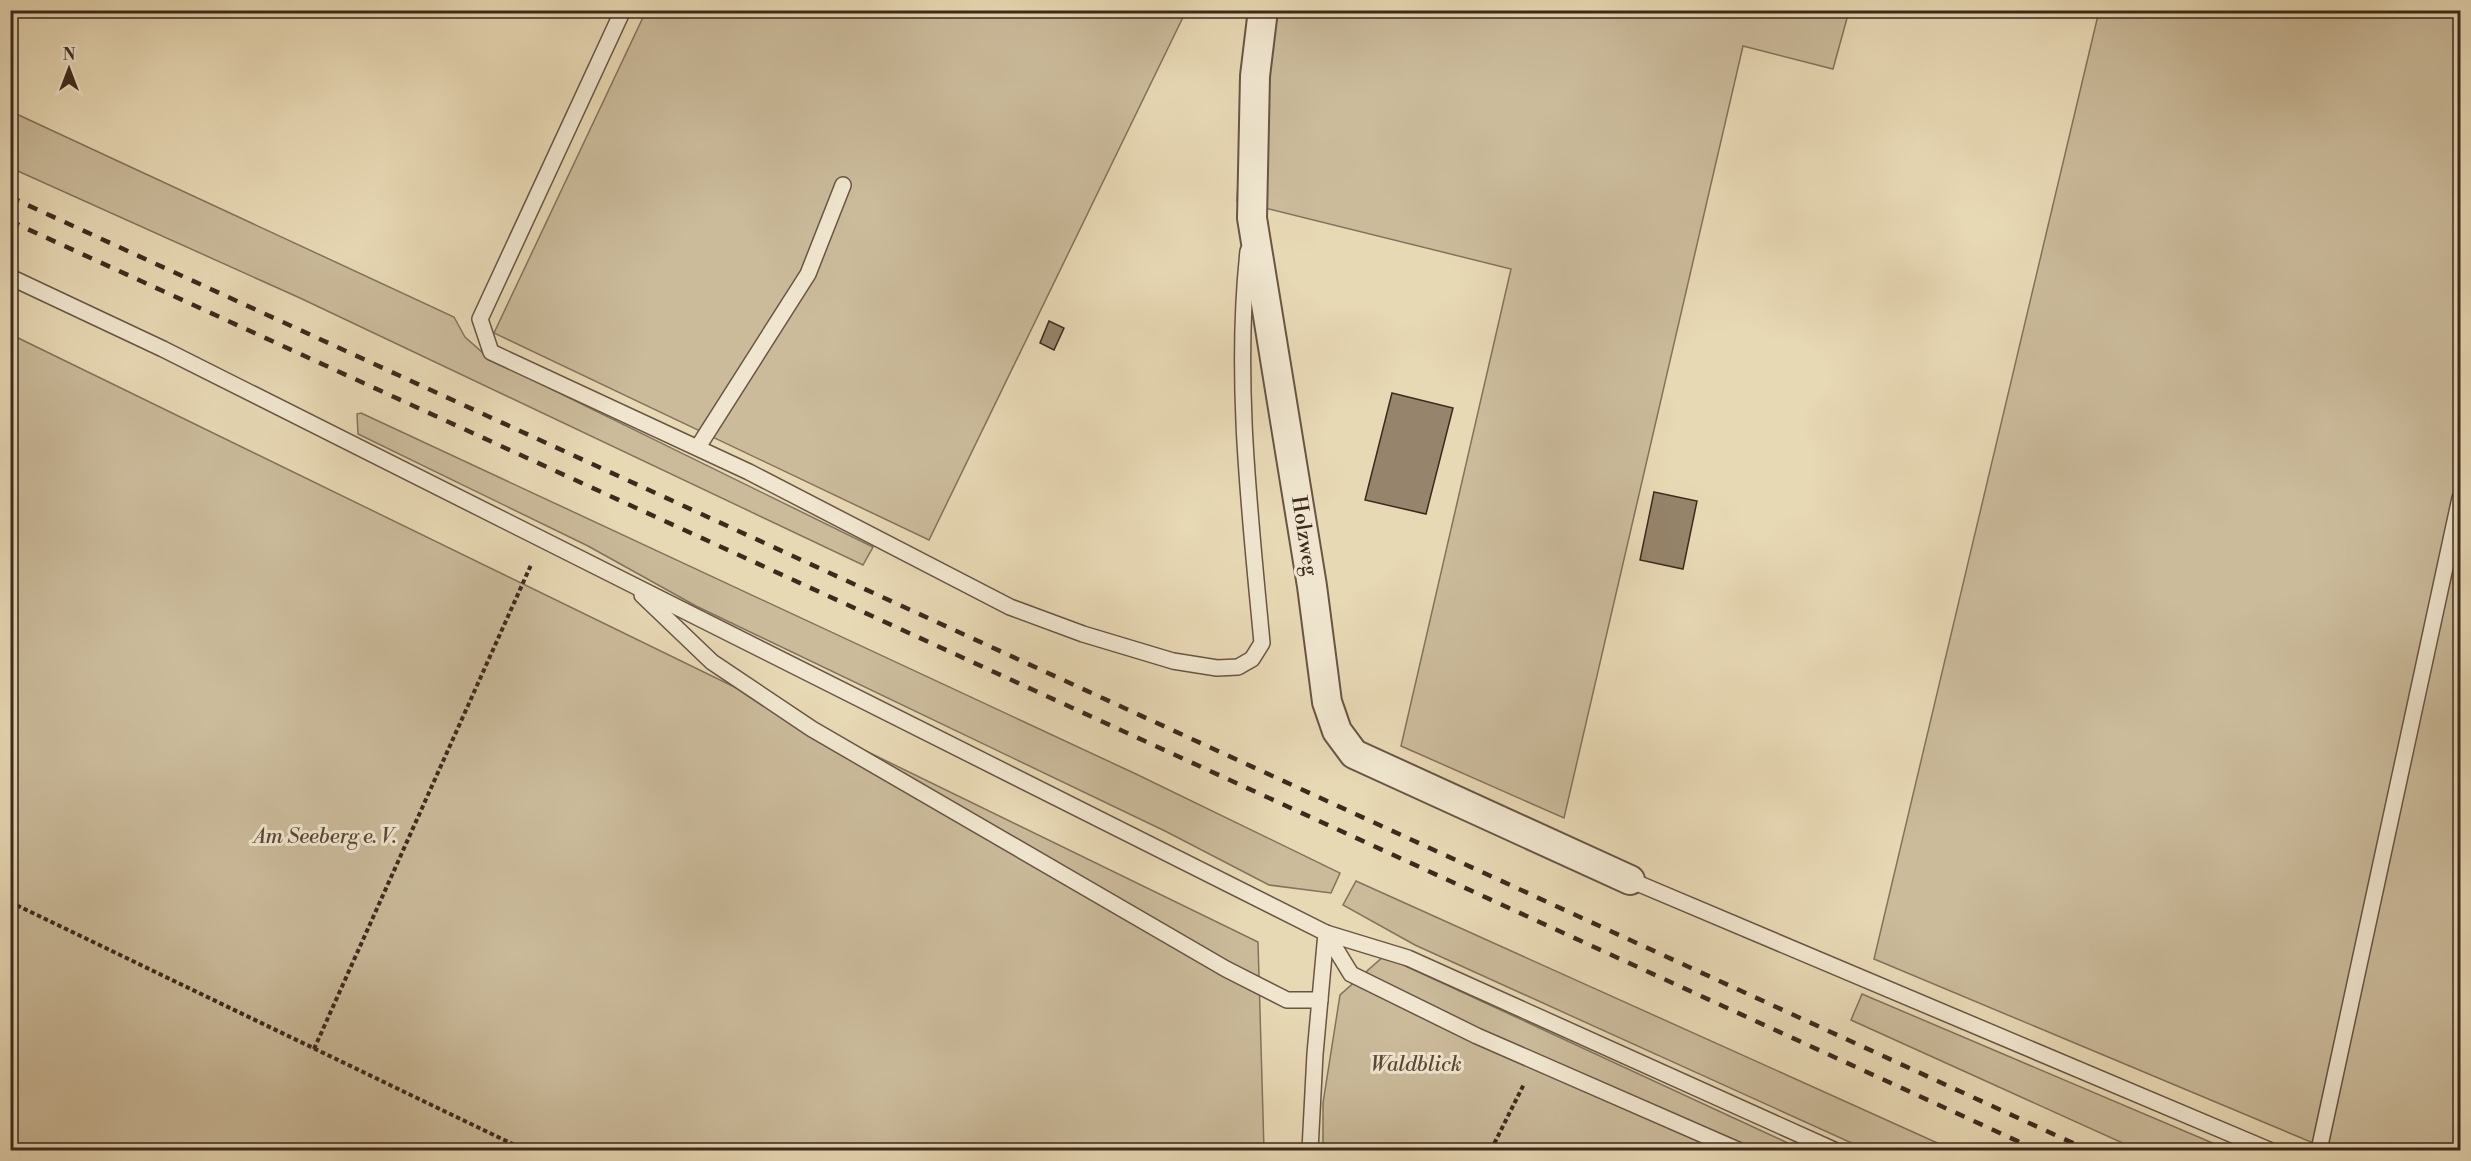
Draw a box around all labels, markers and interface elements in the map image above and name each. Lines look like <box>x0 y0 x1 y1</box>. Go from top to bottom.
north arrow <box>39 39 99 99</box>
text: N <box>63 45 76 65</box>
street label: Holzweg <box>1285 494 1323 578</box>
park label: Am Seeberg e. V. <box>252 824 397 850</box>
park label: Waldblick <box>1370 1052 1462 1078</box>

